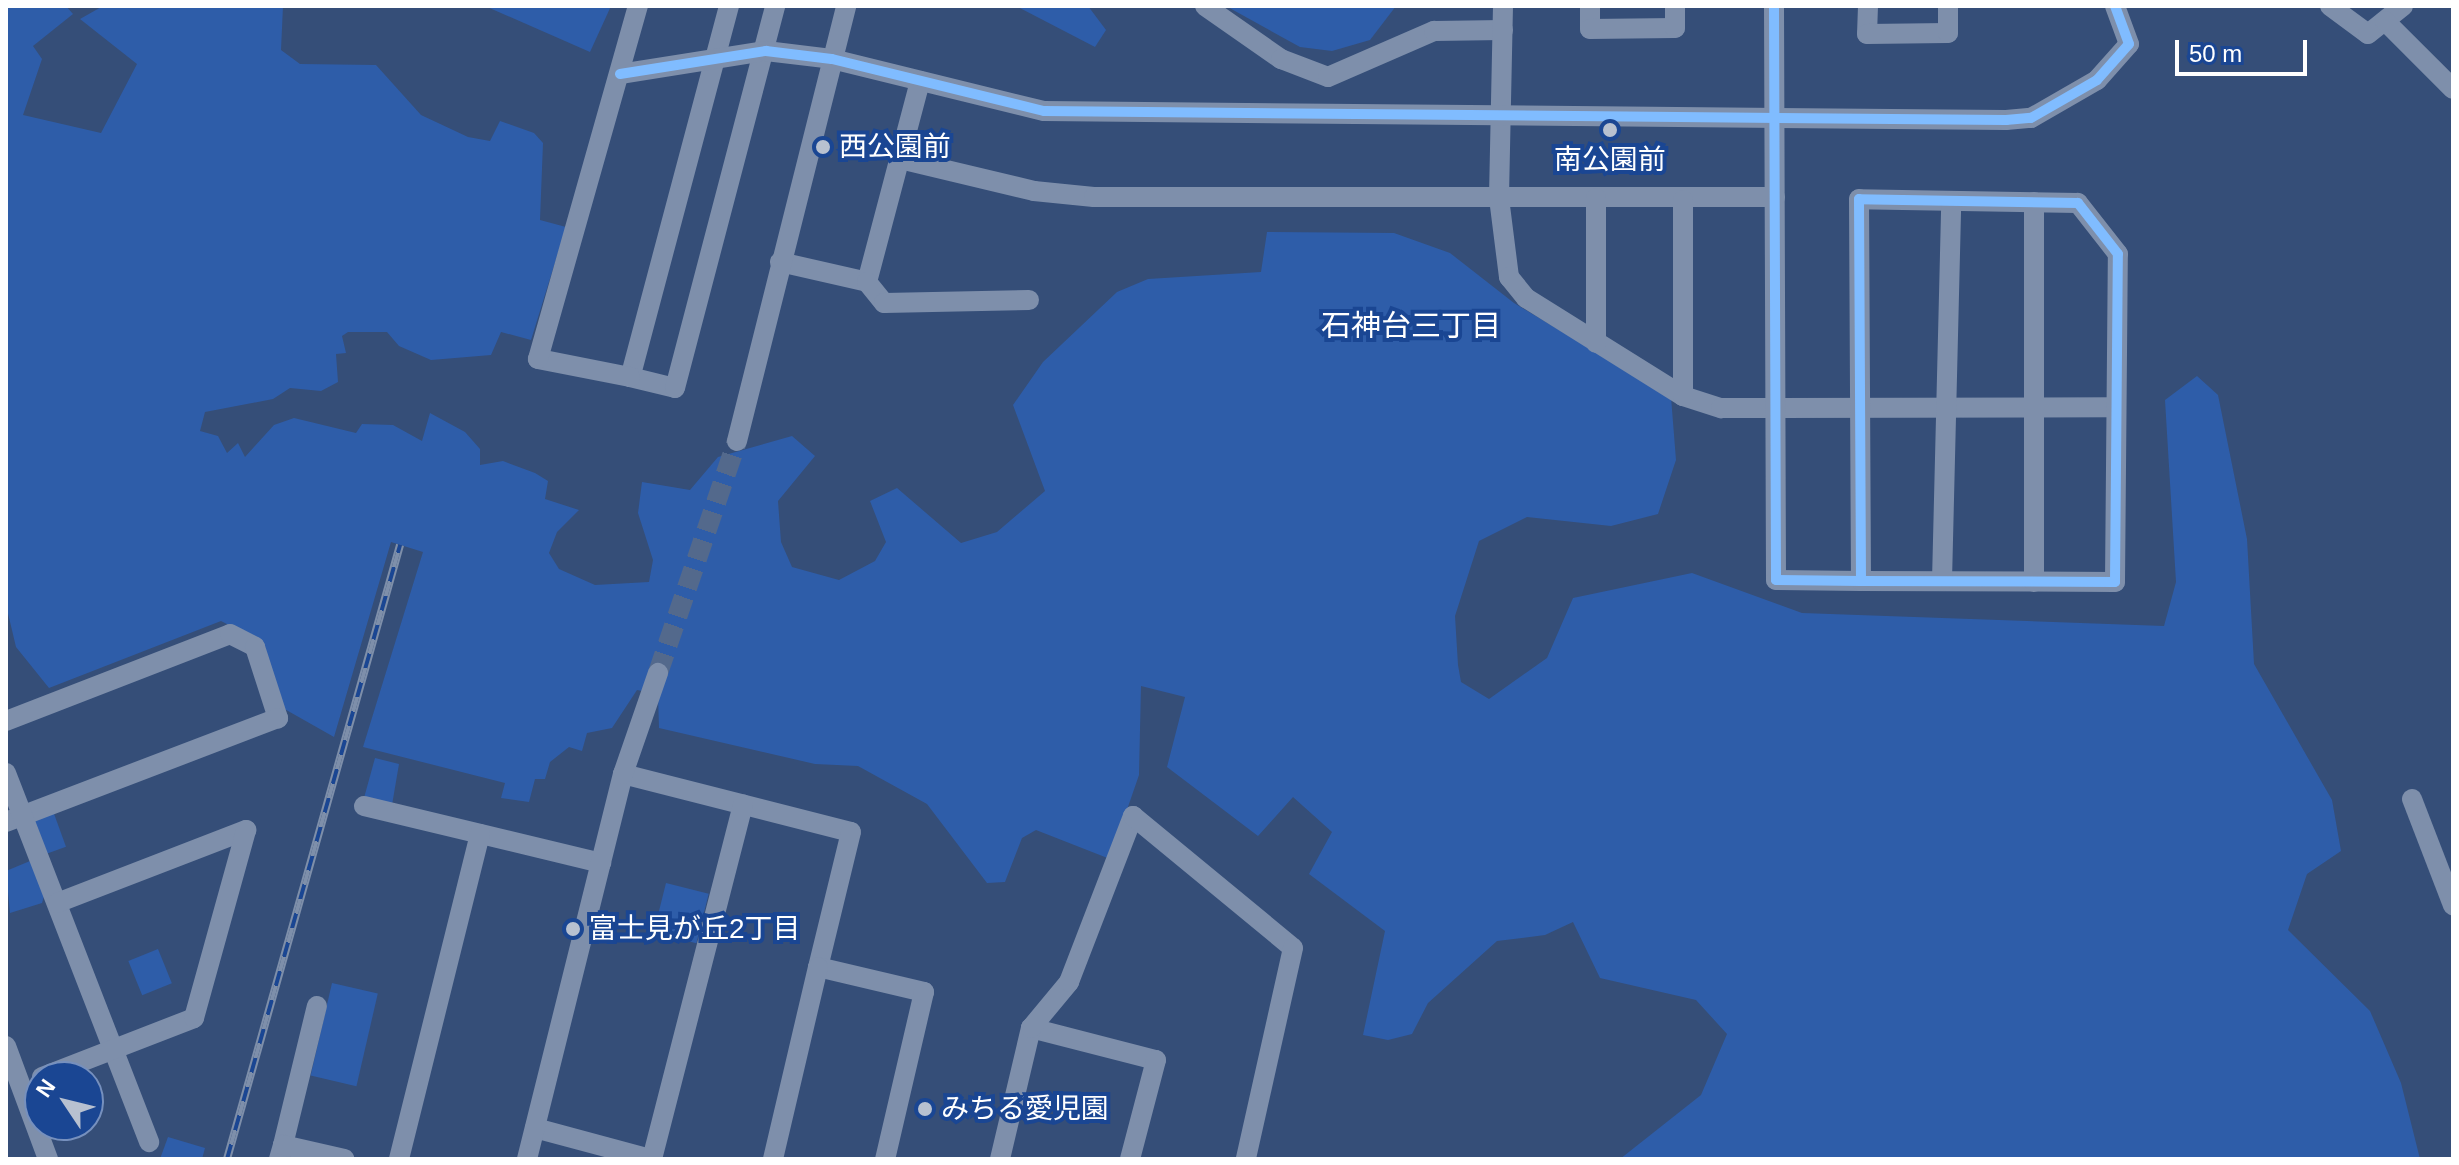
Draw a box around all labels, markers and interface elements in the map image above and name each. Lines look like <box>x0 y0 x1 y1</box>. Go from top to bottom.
scale bar <box>2179 24 2311 74</box>
text: 50 m <box>2189 40 2242 67</box>
marker: 南公園前 <box>1601 121 1619 139</box>
place label: 西公園前 <box>839 130 951 164</box>
marker: 西公園前 <box>814 138 832 156</box>
place label: 南公園前 <box>1554 143 1666 177</box>
district label: 石神台三丁目 <box>1321 308 1501 344</box>
place label: 富士見が丘2丁目 <box>589 912 801 946</box>
marker: 富士見が丘2丁目 <box>564 920 582 938</box>
north arrow <box>24 1061 104 1141</box>
text: N <box>31 1074 60 1102</box>
place label: みちる愛児園 <box>941 1092 1109 1126</box>
marker: みちる愛児園 <box>916 1100 934 1118</box>

